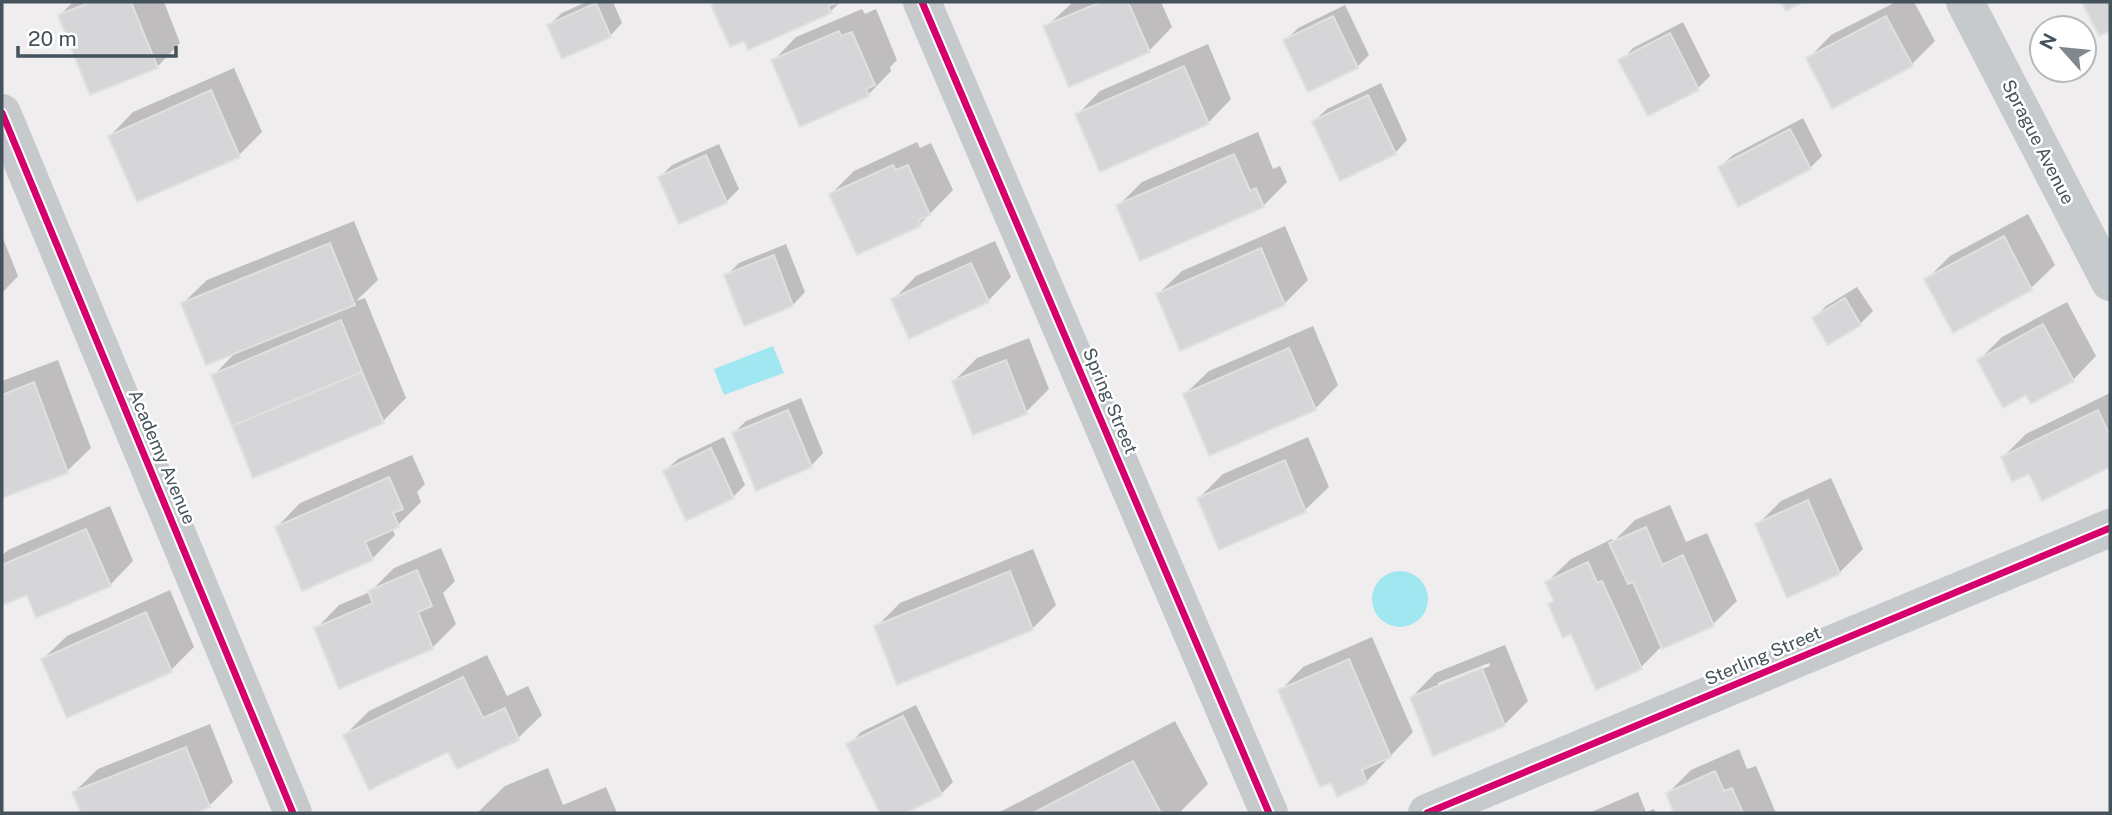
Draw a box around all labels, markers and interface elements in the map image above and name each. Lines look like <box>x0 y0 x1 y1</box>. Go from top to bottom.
scale bar <box>18 14 175 58</box>
north arrow <box>2028 14 2098 84</box>
text: 20 m <box>28 26 77 51</box>
text: N <box>2035 30 2061 53</box>
street label: Sprague Avenue <box>1998 76 2079 208</box>
street label: Spring Street <box>1079 345 1142 457</box>
street label: Academy Avenue <box>125 386 200 527</box>
street label: Sterling Street <box>1702 622 1824 689</box>

